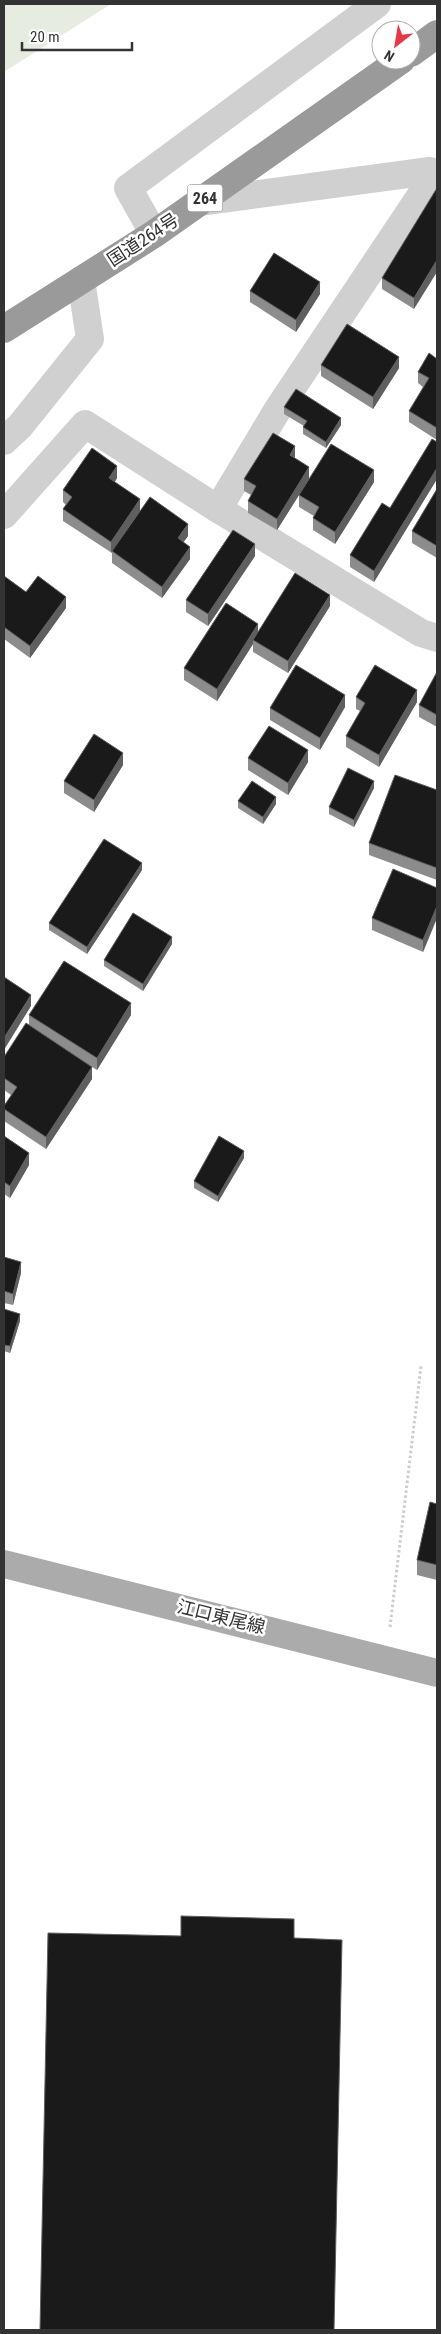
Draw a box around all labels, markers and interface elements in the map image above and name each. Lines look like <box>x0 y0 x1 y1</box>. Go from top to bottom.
scale bar <box>22 20 132 52</box>
north arrow <box>371 20 421 70</box>
text: 20 m <box>30 28 60 46</box>
text: N <box>382 47 397 65</box>
road number: 264 <box>188 184 222 212</box>
street label: 国道264号 <box>103 209 182 270</box>
street label: 江口東尾線 <box>175 1595 267 1638</box>

